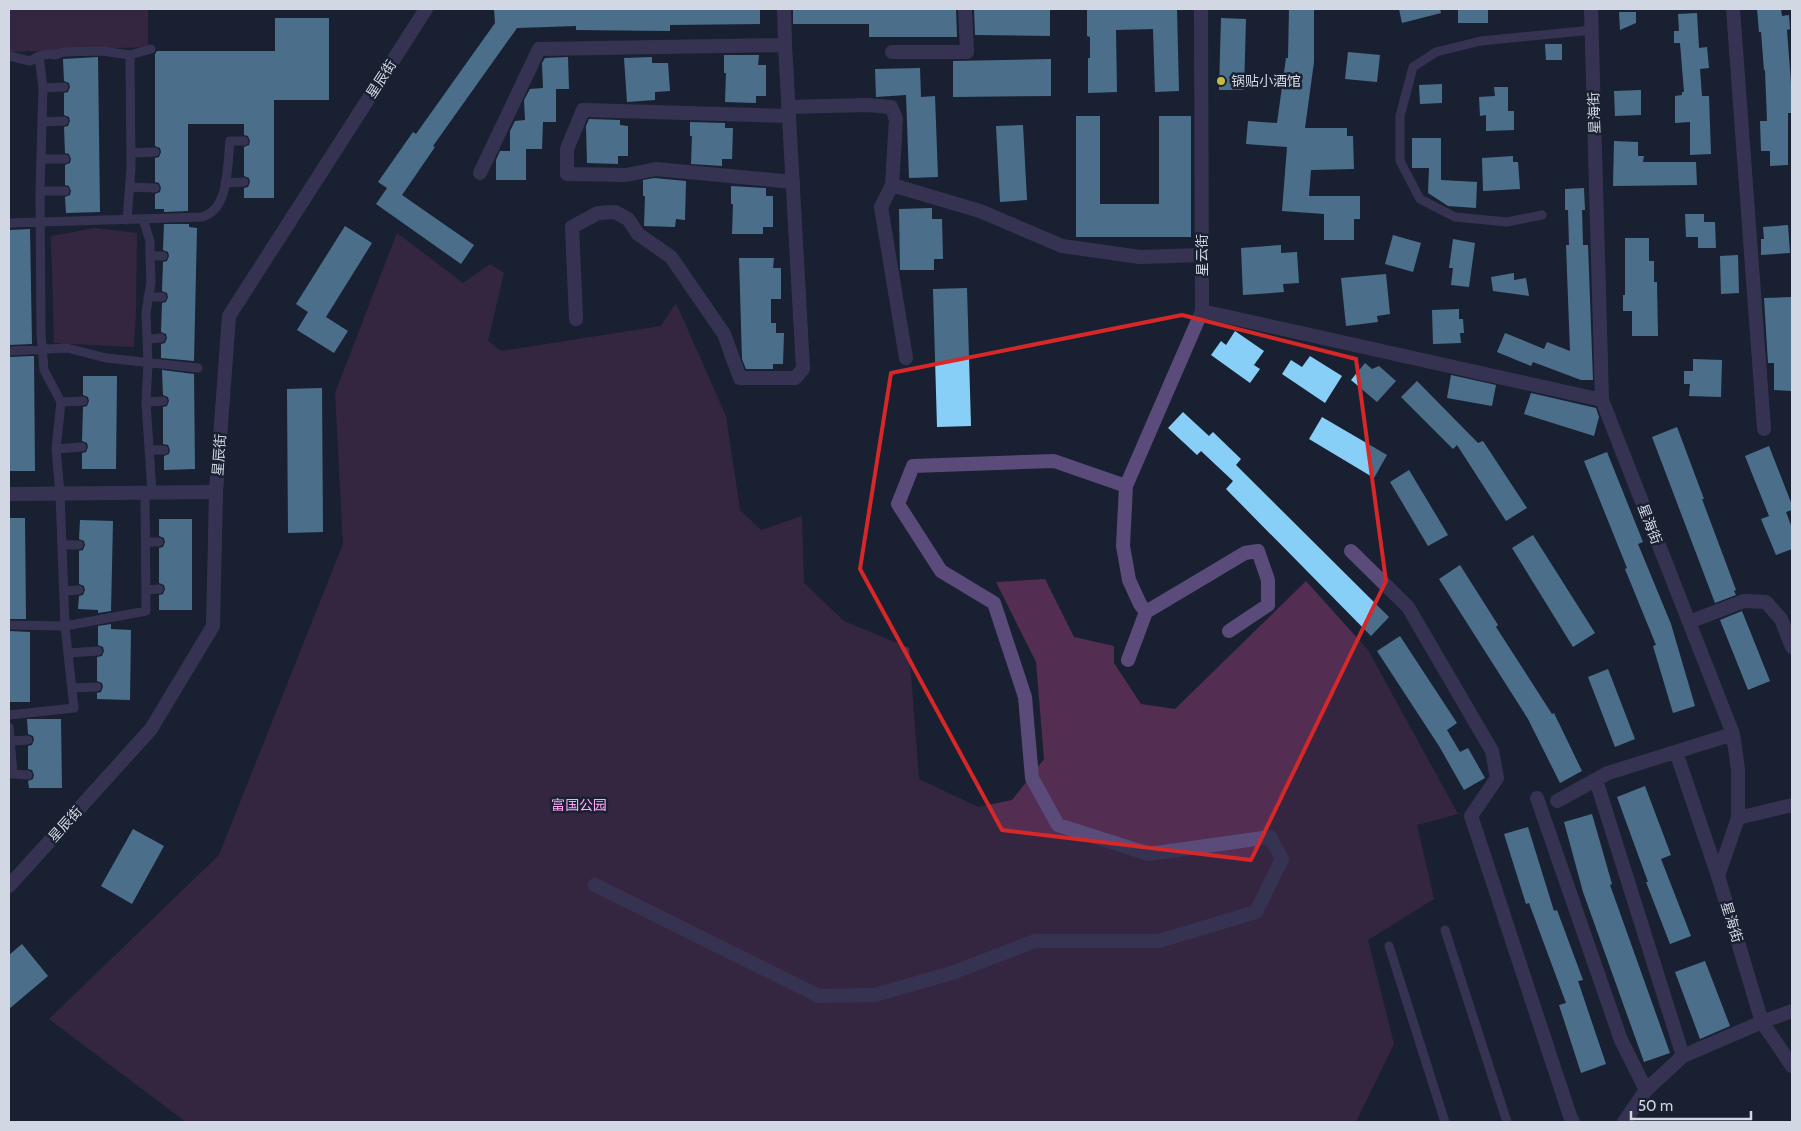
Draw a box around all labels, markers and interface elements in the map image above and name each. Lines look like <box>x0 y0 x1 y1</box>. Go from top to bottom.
street label: 星辰街 <box>362 56 400 102</box>
place label: 锅贴小酒馆 <box>1231 72 1301 90</box>
marker: 锅贴小酒馆 <box>1215 75 1227 87</box>
street label: 星海街 <box>1584 92 1604 134</box>
street label: 星云街 <box>1193 234 1211 276</box>
street label: 星辰街 <box>209 433 229 477</box>
street label: 星海街 <box>1634 501 1666 547</box>
park label: 富国公园 <box>551 796 607 814</box>
street label: 星辰街 <box>44 802 86 846</box>
street label: 星海街 <box>1717 899 1747 945</box>
scale bar <box>1631 1088 1751 1120</box>
text: 50 m <box>1638 1097 1673 1115</box>

